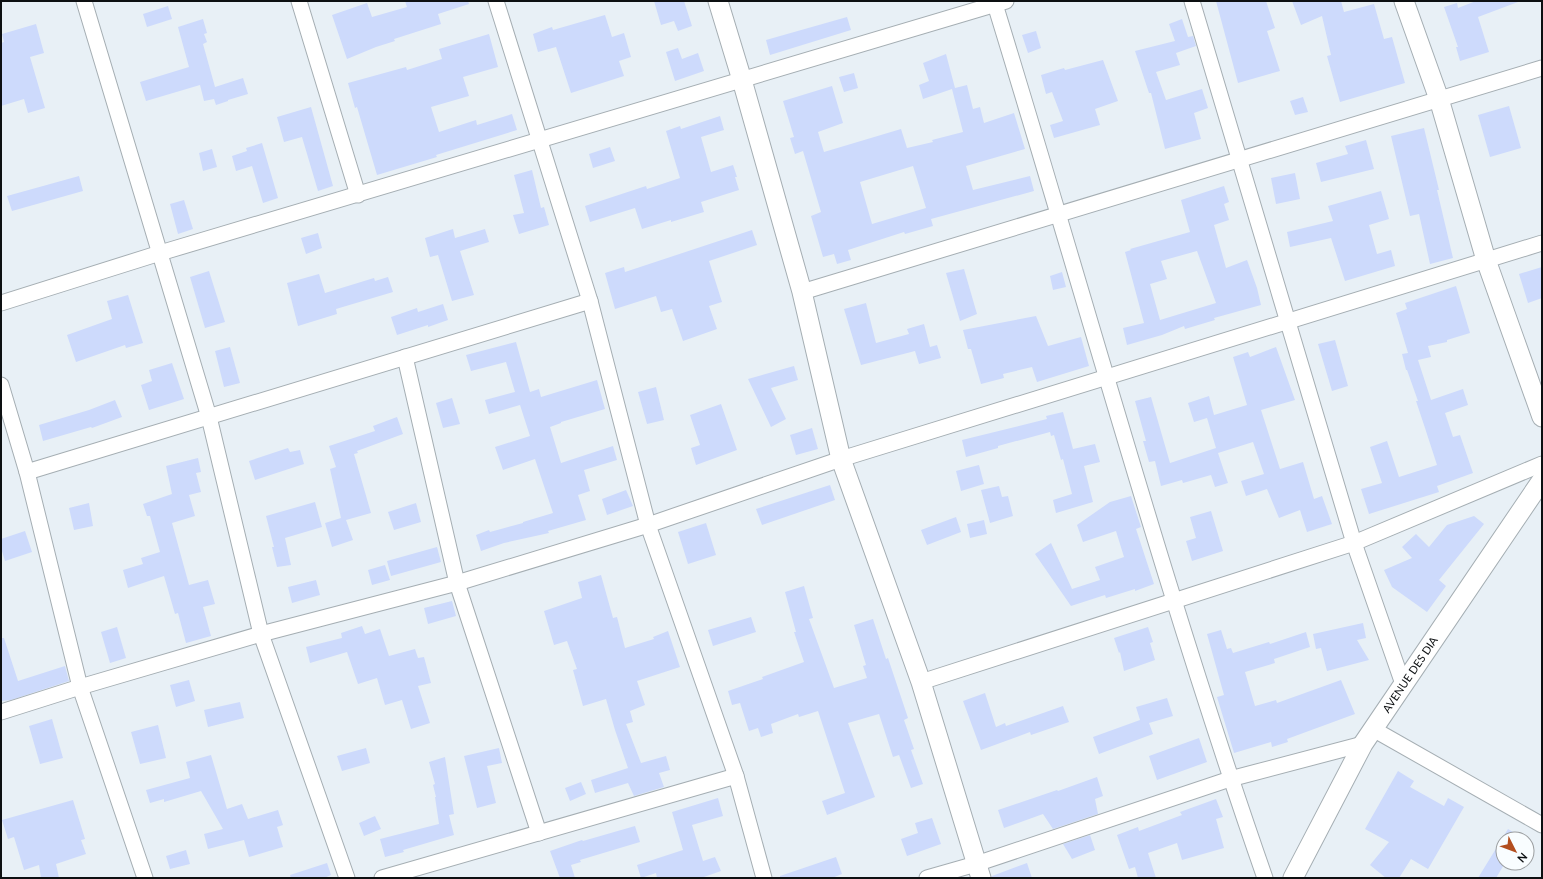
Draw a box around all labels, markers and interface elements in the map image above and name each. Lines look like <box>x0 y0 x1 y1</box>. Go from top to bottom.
street label: AVENUE DES DIA <box>1379 633 1440 715</box>
north arrow <box>1495 831 1535 871</box>
text: N <box>1515 851 1530 866</box>

